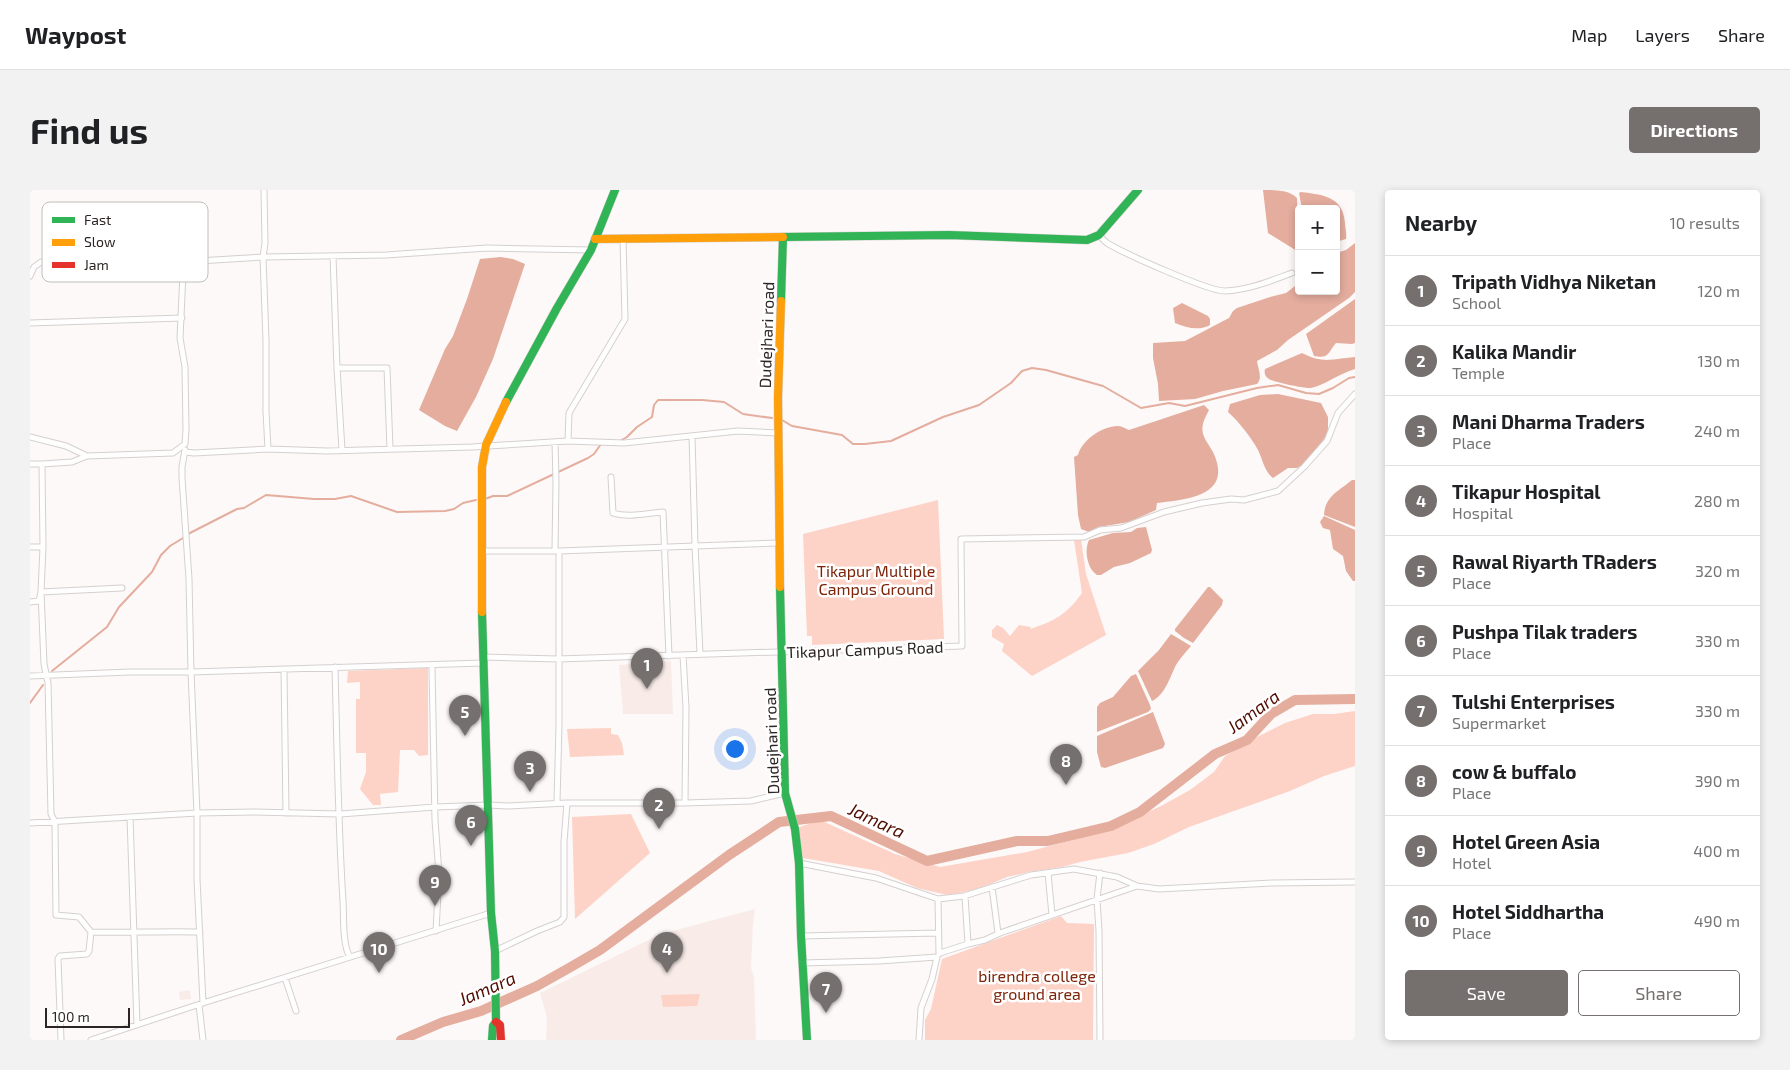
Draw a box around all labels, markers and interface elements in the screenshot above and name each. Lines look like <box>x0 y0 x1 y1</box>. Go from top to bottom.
text: Waypost <box>25 20 126 49</box>
text: Map <box>1571 24 1607 46</box>
text: Layers <box>1635 24 1690 46</box>
text: Share <box>1718 24 1765 46</box>
button: Directions <box>1629 107 1760 153</box>
text: Find us <box>30 109 148 151</box>
legend <box>42 202 208 282</box>
map controls <box>1295 205 1340 295</box>
button: + <box>1295 205 1340 250</box>
text: Nearby <box>1405 210 1477 235</box>
text: Fast <box>84 211 111 228</box>
text: 10 results <box>1670 213 1740 232</box>
text: Slow <box>84 233 116 250</box>
button: − <box>1295 250 1340 295</box>
text: Jam <box>84 256 109 273</box>
text: Tripath Vidhya Niketan <box>1452 270 1656 293</box>
street label: Dudejhari road <box>755 281 778 389</box>
text: 1 <box>1418 281 1424 300</box>
text: 120 m <box>1697 281 1740 300</box>
text: School <box>1452 293 1501 312</box>
text: Kalika Mandir <box>1452 340 1576 363</box>
text: 2 <box>1416 351 1426 370</box>
text: 130 m <box>1698 351 1740 370</box>
text: Temple <box>1452 363 1505 382</box>
text: Mani Dharma Traders <box>1452 410 1645 433</box>
text: 3 <box>1416 421 1426 440</box>
text: 240 m <box>1694 421 1740 440</box>
text: Place <box>1452 433 1491 452</box>
text: Tikapur Hospital <box>1452 480 1601 503</box>
text: 4 <box>1416 491 1426 510</box>
text: 280 m <box>1694 491 1740 510</box>
text: Hospital <box>1452 503 1513 522</box>
text: Rawal Riyarth TRaders <box>1452 550 1657 573</box>
park label: Tikapur Multiple Campus Ground <box>817 561 935 598</box>
text: 5 <box>1417 561 1425 580</box>
text: 320 m <box>1695 561 1740 580</box>
text: Place <box>1452 573 1491 592</box>
text: Pushpa Tilak traders <box>1452 620 1637 643</box>
text: 6 <box>1416 631 1426 650</box>
text: 330 m <box>1695 631 1740 650</box>
street label: Tikapur Campus Road <box>786 637 944 661</box>
text: Place <box>1452 643 1491 662</box>
pin: 1 <box>631 648 663 689</box>
water label: Jamara <box>1222 685 1284 738</box>
street label: Dudejhari road <box>760 687 783 795</box>
text: Tulshi Enterprises <box>1452 690 1615 713</box>
pin: 5 <box>449 695 481 736</box>
text: 7 <box>1417 701 1425 720</box>
text: 330 m <box>1695 701 1740 720</box>
text: Supermarket <box>1452 713 1546 732</box>
your location <box>722 736 748 762</box>
pin: 8 <box>1050 744 1082 785</box>
pin: 3 <box>514 751 546 792</box>
text: cow & buffalo <box>1452 760 1576 783</box>
text: 8 <box>1416 771 1426 790</box>
text: 390 m <box>1695 771 1740 790</box>
text: Place <box>1452 783 1491 802</box>
pin: 2 <box>643 788 675 829</box>
water label: Jamara <box>844 797 909 843</box>
pin: 6 <box>455 805 487 846</box>
text: Hotel Green Asia <box>1452 830 1600 853</box>
text: 9 <box>1416 841 1426 860</box>
text: 400 m <box>1693 841 1740 860</box>
text: Hotel <box>1452 853 1491 872</box>
pin: 9 <box>419 865 451 906</box>
text: Hotel Siddhartha <box>1452 900 1604 923</box>
text: 10 <box>1412 911 1430 930</box>
text: 490 m <box>1694 911 1740 930</box>
text: Place <box>1452 923 1491 942</box>
pin: 10 <box>363 932 395 973</box>
pin: 4 <box>651 932 683 973</box>
water label: Jamara <box>454 966 519 1010</box>
park label: birendra college ground area <box>978 966 1096 1003</box>
button: Save <box>1405 970 1568 1016</box>
button: Share <box>1578 970 1740 1016</box>
pin: 7 <box>810 972 842 1013</box>
scale bar <box>45 1005 130 1028</box>
text: 100 m <box>52 1008 90 1025</box>

